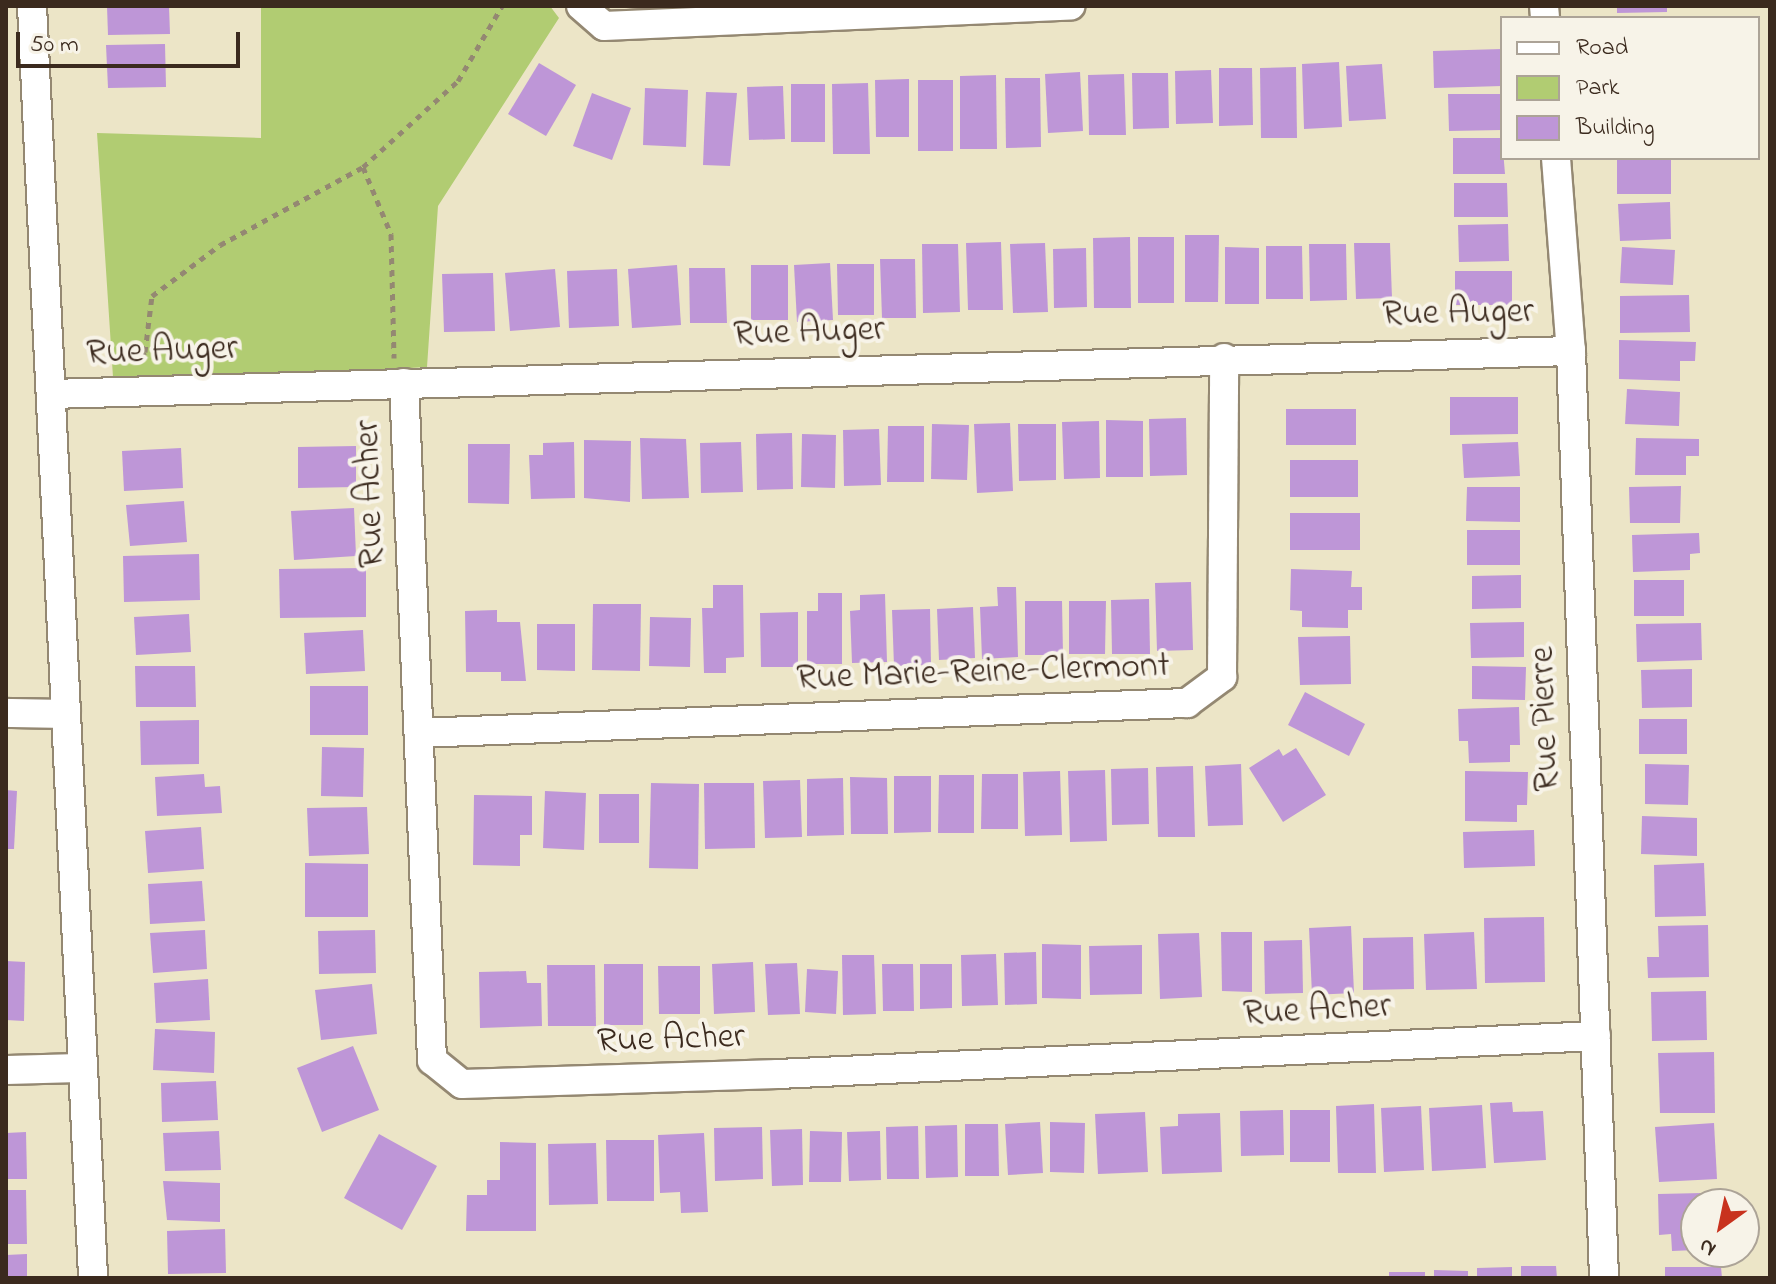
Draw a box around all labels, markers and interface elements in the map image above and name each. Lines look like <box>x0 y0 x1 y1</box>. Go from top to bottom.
scale bar <box>20 16 244 66</box>
legend <box>1500 16 1760 160</box>
text: 50 m <box>30 28 79 63</box>
text: Road <box>1576 31 1628 66</box>
text: Park <box>1576 71 1619 106</box>
text: Building <box>1576 111 1655 146</box>
street label: Rue Auger <box>1382 291 1534 337</box>
street label: Rue Auger <box>732 309 886 357</box>
street label: Rue Auger <box>85 328 239 376</box>
street label: Rue Acher <box>347 419 395 569</box>
street label: Rue Marie-Reine-Clermont <box>796 645 1170 701</box>
street label: Rue Pierre <box>1522 646 1570 792</box>
street label: Rue Acher <box>1242 986 1392 1036</box>
street label: Rue Acher <box>596 1016 746 1064</box>
north arrow <box>1680 1188 1760 1268</box>
text: N <box>1693 1229 1723 1264</box>

